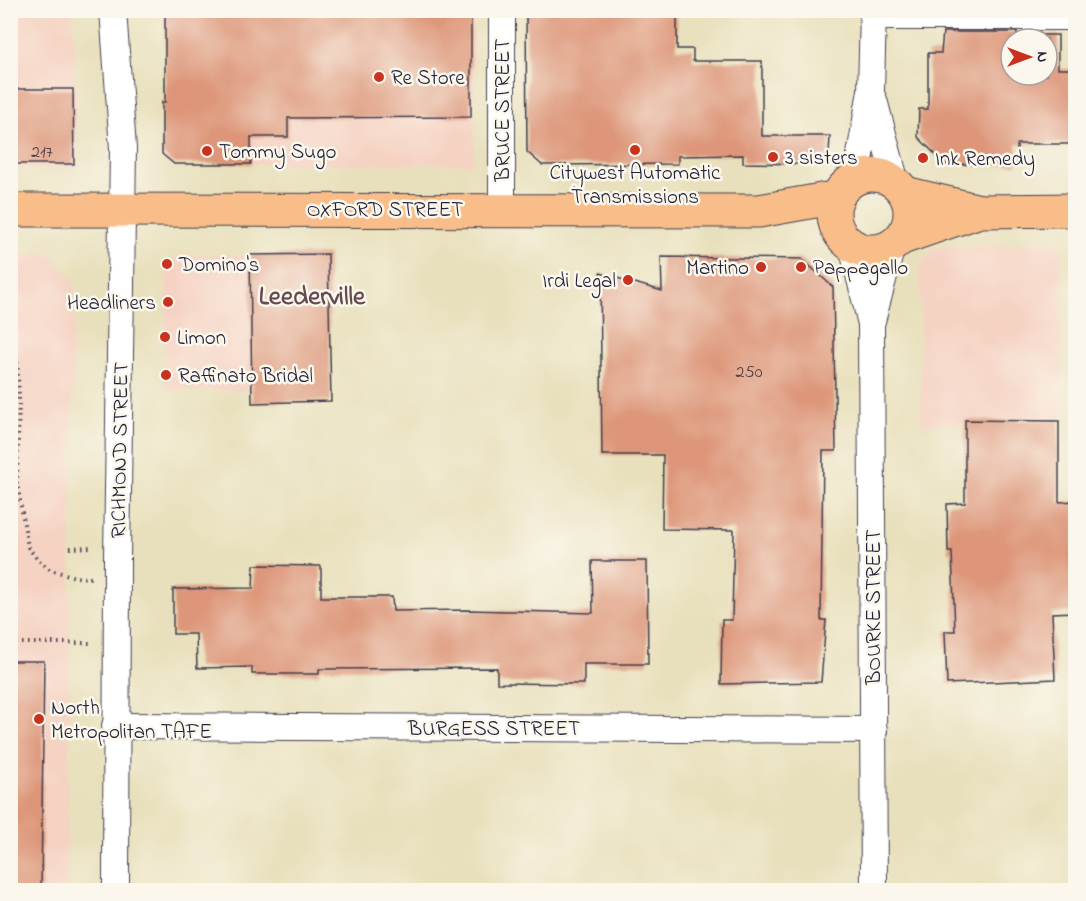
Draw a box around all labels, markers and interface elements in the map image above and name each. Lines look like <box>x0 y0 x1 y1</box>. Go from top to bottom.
north arrow <box>999 27 1059 87</box>
street label: BRUCE STREET <box>489 38 519 183</box>
text: N <box>1030 52 1054 63</box>
place label: Re Store <box>391 64 465 94</box>
marker: Re Store <box>372 70 386 84</box>
place label: Tommy Sugo <box>219 138 337 170</box>
house number: 217 <box>31 140 54 166</box>
marker: Citywest Automatic Transmissions <box>628 143 642 157</box>
marker: Tommy Sugo <box>200 144 214 158</box>
place label: 3 sisters <box>785 144 858 174</box>
place label: Ink Remedy <box>935 145 1035 177</box>
marker: 3 sisters <box>766 150 780 164</box>
marker: Ink Remedy <box>916 151 930 165</box>
place label: Citywest Automatic Transmissions <box>550 159 721 213</box>
street label: OXFORD STREET <box>307 196 463 226</box>
place label: Domino's <box>178 251 260 281</box>
place label: Martino <box>686 254 749 284</box>
place label: Pappagallo <box>813 254 908 286</box>
marker: Domino's <box>160 257 174 271</box>
marker: Martino <box>754 260 768 274</box>
marker: Pappagallo <box>794 260 808 274</box>
place label: Irdi Legal <box>542 267 616 299</box>
marker: Irdi Legal <box>621 273 635 287</box>
district label: Leederville <box>259 278 366 317</box>
place label: Headliners <box>67 289 156 319</box>
marker: Headliners <box>161 295 175 309</box>
place label: Limon <box>177 324 226 354</box>
marker: Limon <box>158 330 172 344</box>
house number: 250 <box>735 360 763 386</box>
street label: RICHMOND STREET <box>104 362 138 538</box>
place label: Raffinato Bridal <box>178 362 313 392</box>
marker: Raffinato Bridal <box>159 368 173 382</box>
street label: BOURKE STREET <box>860 529 890 686</box>
place label: North Metropolitan TAFE <box>51 694 212 748</box>
marker: North Metropolitan TAFE <box>32 712 46 726</box>
street label: BURGESS STREET <box>407 715 580 745</box>

